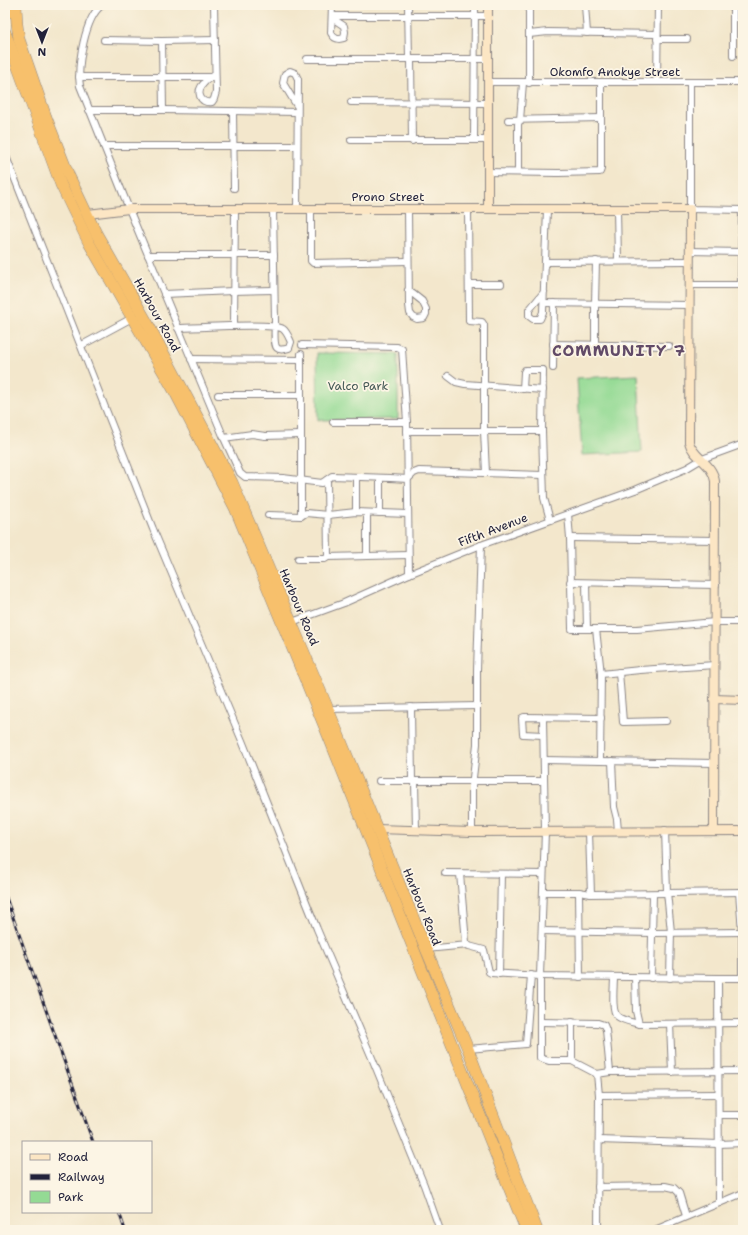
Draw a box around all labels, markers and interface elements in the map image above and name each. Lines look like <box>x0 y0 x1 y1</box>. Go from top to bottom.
north arrow <box>22 22 62 62</box>
text: N <box>37 44 46 59</box>
street label: Okomfo Anokye Street <box>550 64 680 80</box>
street label: Prono Street <box>352 189 425 205</box>
street label: Harbour Road <box>130 275 184 355</box>
district label: COMMUNITY 7 <box>552 340 686 361</box>
park label: Valco Park <box>328 378 389 394</box>
street label: Fifth Avenue <box>456 509 530 551</box>
street label: Harbour Road <box>276 566 323 648</box>
street label: Harbour Road <box>399 866 445 949</box>
legend <box>22 1141 152 1213</box>
text: Road <box>58 1149 89 1165</box>
text: Railway <box>58 1169 105 1185</box>
text: Park <box>58 1189 84 1205</box>

